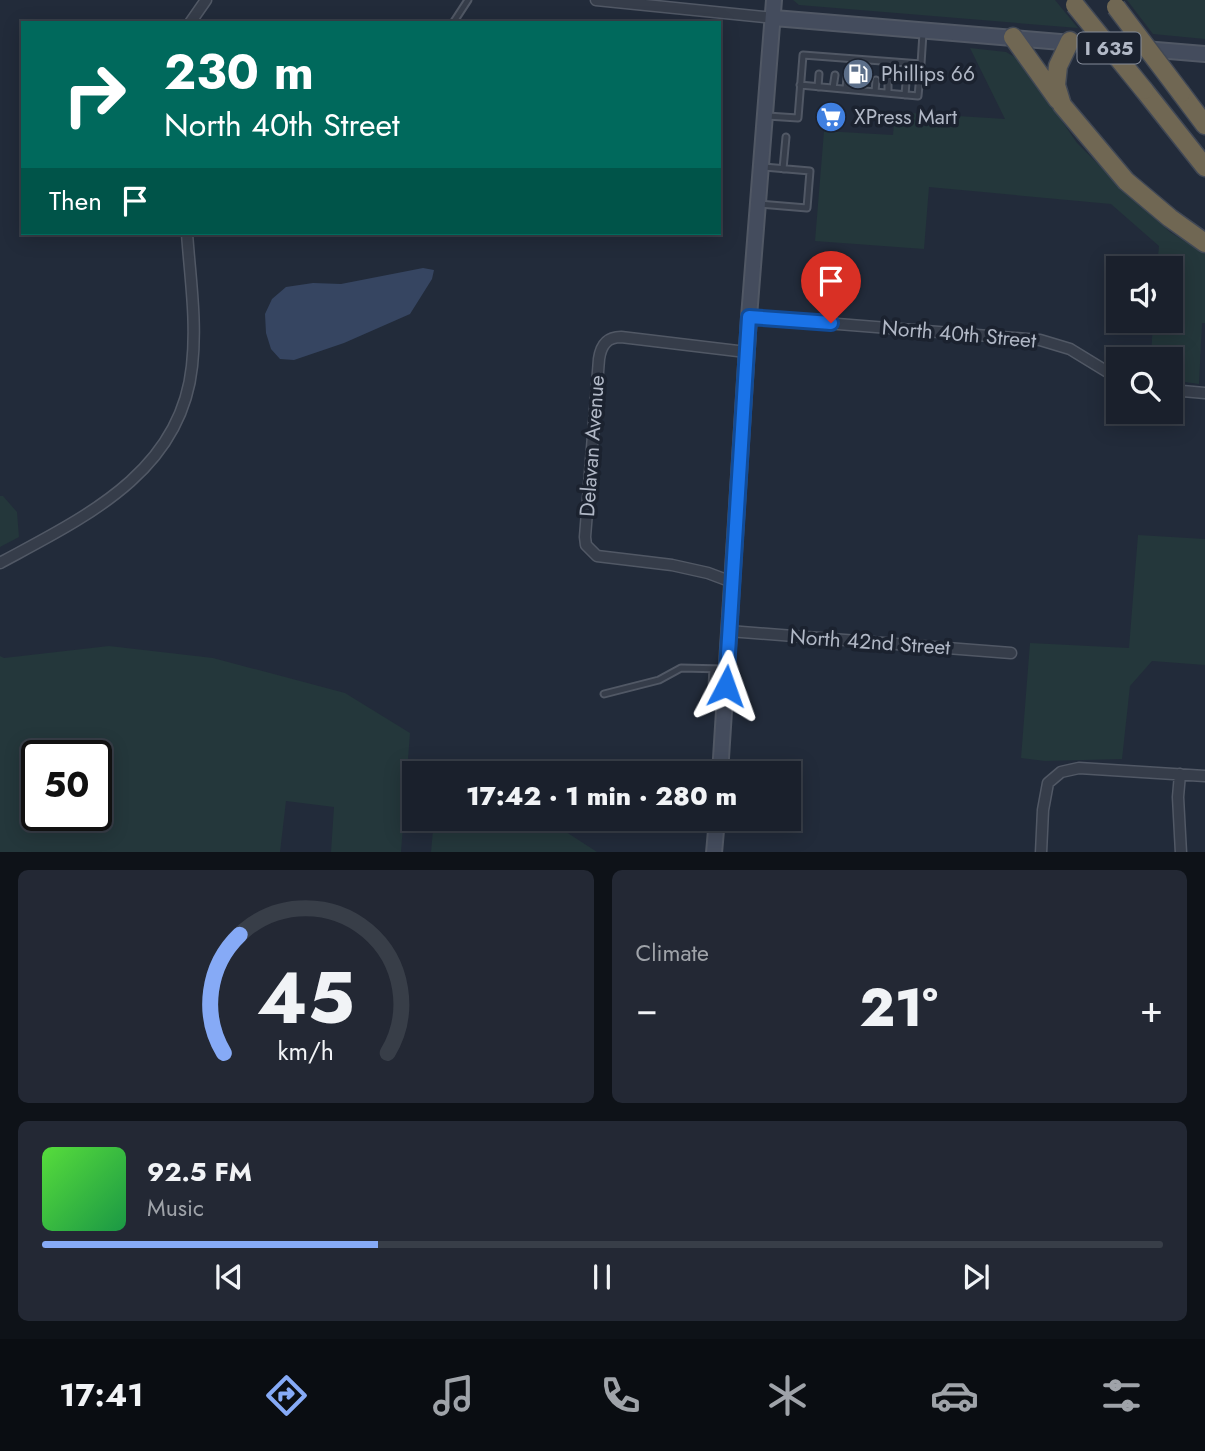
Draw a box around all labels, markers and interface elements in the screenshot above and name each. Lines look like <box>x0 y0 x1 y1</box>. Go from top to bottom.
road number: I 635 <box>1078 32 1140 64</box>
text: 230 m <box>164 37 314 107</box>
icon: right <box>49 49 140 140</box>
fuel station icon: Phillips 66 <box>841 57 875 91</box>
place label: Phillips 66 <box>881 59 975 89</box>
supermarket icon: XPress Mart <box>814 100 848 134</box>
text: North 40th Street <box>164 102 400 148</box>
place label: XPress Mart <box>854 102 957 132</box>
text: Then <box>49 182 102 220</box>
icon: arrive <box>116 182 154 220</box>
pin <box>801 251 861 323</box>
map controls <box>1106 256 1183 424</box>
button: sound <box>1106 256 1183 333</box>
icon: arrive <box>812 262 850 300</box>
street label: North 40th Street <box>881 312 1037 356</box>
button: search <box>1106 347 1183 424</box>
street label: Delavan Avenue <box>572 374 612 518</box>
street label: North 42nd Street <box>789 621 951 663</box>
position arrow <box>689 649 763 723</box>
speed limit sign: 50 <box>21 740 112 831</box>
text: 17:42 · 1 min · 280 m <box>466 777 737 815</box>
text: Climate <box>636 936 709 970</box>
text: 45 <box>257 945 355 1050</box>
text: 21° <box>859 970 938 1046</box>
text: − <box>636 981 658 1036</box>
text: + <box>1140 981 1163 1036</box>
text: km/h <box>277 1032 334 1068</box>
text: 92.5 FM <box>147 1153 252 1191</box>
text: Music <box>147 1191 204 1225</box>
icon: previous <box>210 1258 248 1296</box>
icon: pause <box>583 1258 621 1296</box>
icon: next <box>957 1258 995 1296</box>
icon: directions <box>262 1371 311 1420</box>
icon: music <box>429 1371 478 1420</box>
icon: phone <box>596 1371 645 1420</box>
icon: climate <box>763 1371 812 1420</box>
icon: car <box>930 1371 979 1420</box>
icon: filters <box>1097 1371 1146 1420</box>
text: 17:41 <box>59 1372 144 1418</box>

